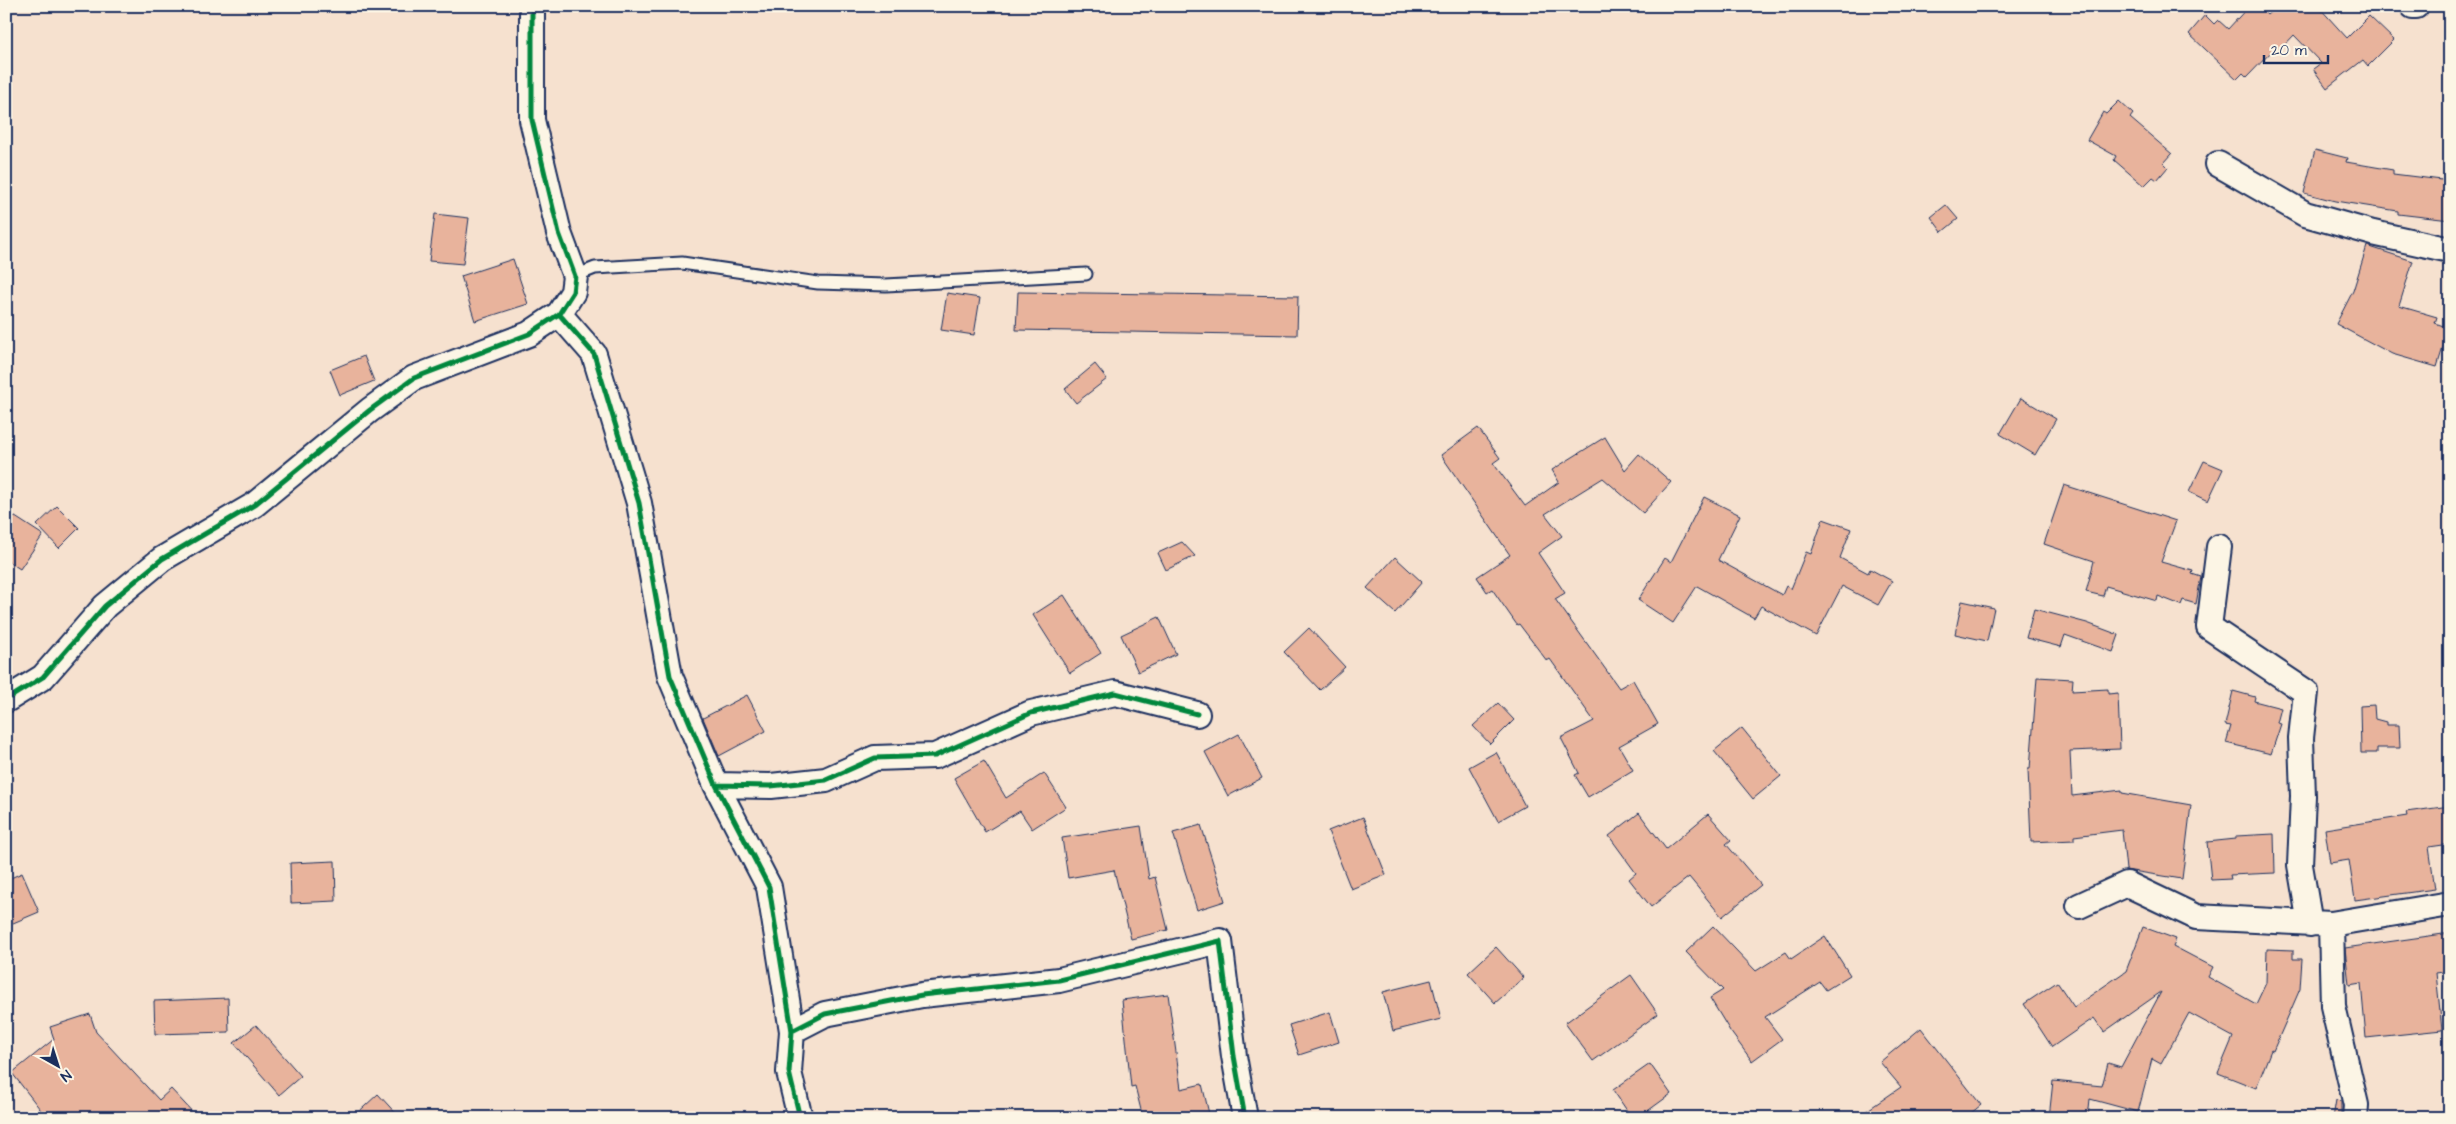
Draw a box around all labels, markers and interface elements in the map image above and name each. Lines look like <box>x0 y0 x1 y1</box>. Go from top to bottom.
scale bar <box>2264 32 2327 64</box>
text: 20 m <box>2271 40 2307 61</box>
north arrow <box>32 1042 82 1092</box>
text: N <box>56 1065 75 1086</box>

